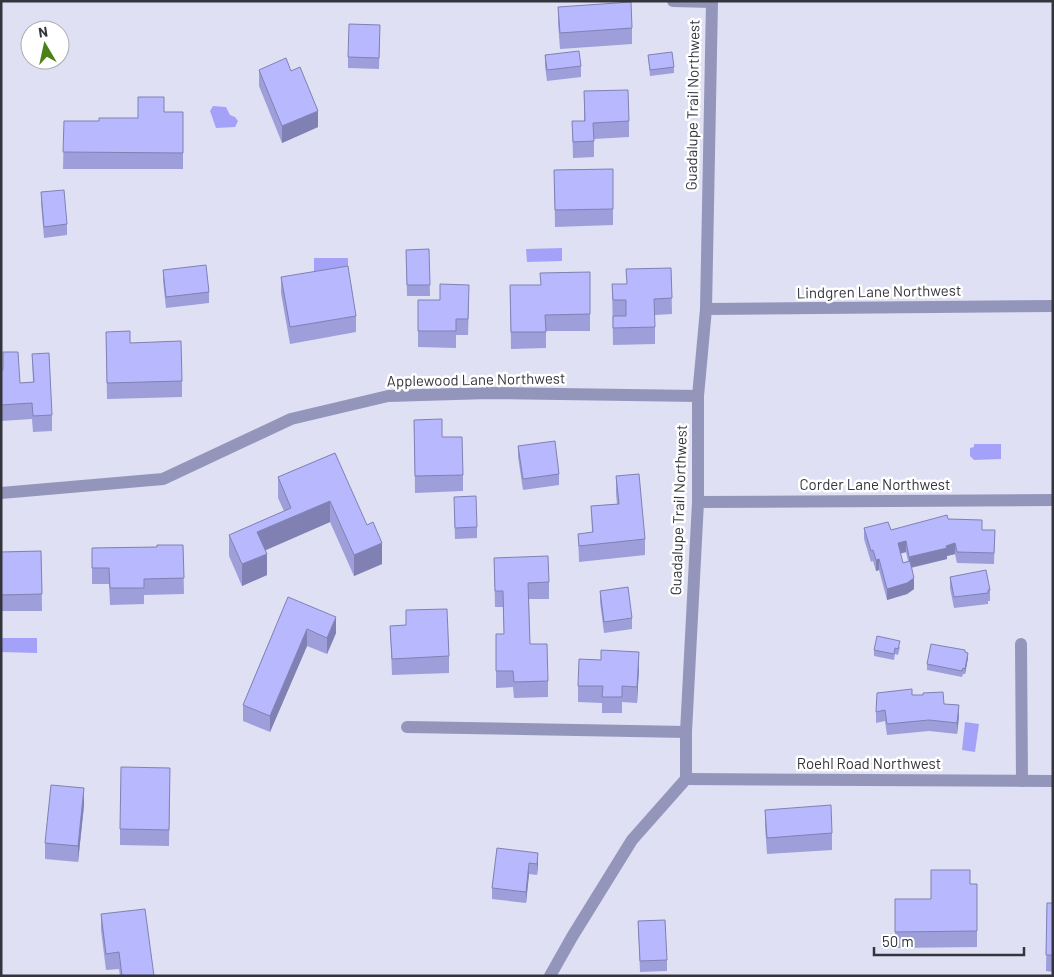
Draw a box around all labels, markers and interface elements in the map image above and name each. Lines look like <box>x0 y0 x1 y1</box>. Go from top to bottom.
street label: Guadalupe Trail Northwest <box>682 19 702 191</box>
north arrow <box>20 20 70 70</box>
text: N <box>37 23 49 41</box>
street label: Lindgren Lane Northwest <box>797 281 961 301</box>
street label: Applewood Lane Northwest <box>387 368 565 390</box>
street label: Guadalupe Trail Northwest <box>666 424 690 596</box>
street label: Corder Lane Northwest <box>800 475 950 493</box>
street label: Roehl Road Northwest <box>797 754 941 772</box>
scale bar <box>874 924 1024 956</box>
text: 50 m <box>882 932 914 950</box>

